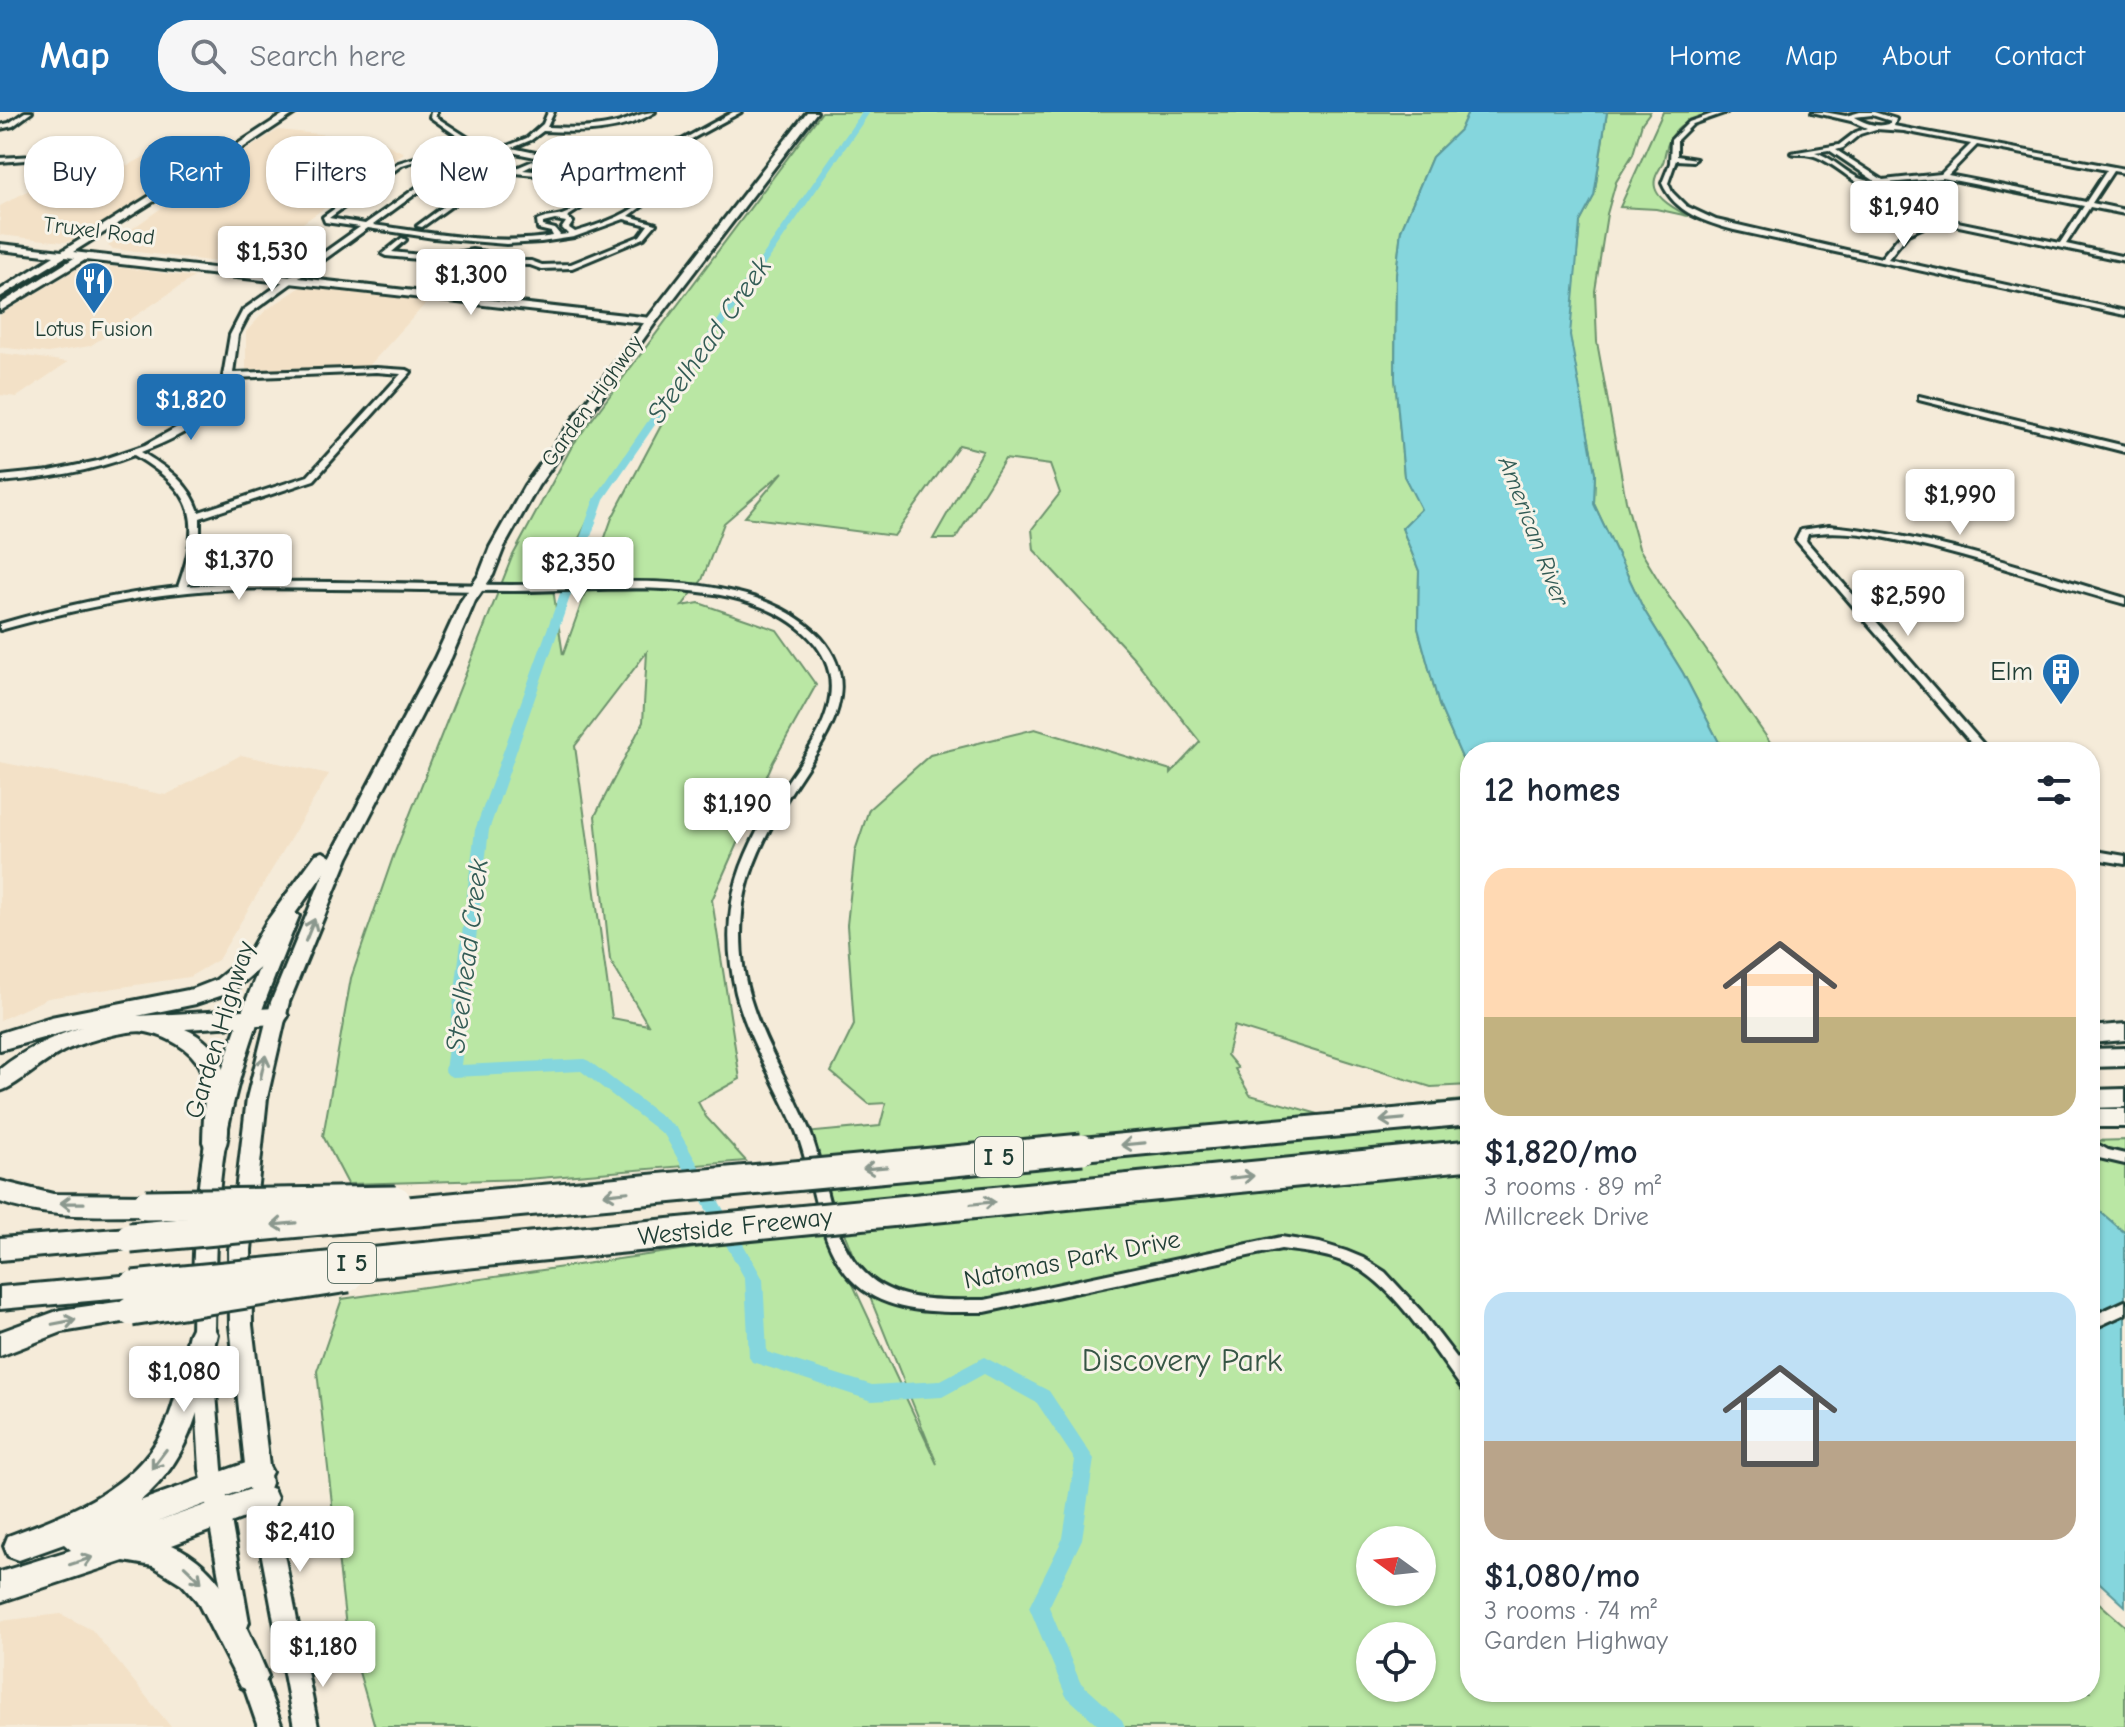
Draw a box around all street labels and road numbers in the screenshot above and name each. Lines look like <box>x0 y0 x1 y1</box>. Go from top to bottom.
street label: Truxel Road <box>42 211 156 251</box>
street label: Garden Highway <box>536 330 648 472</box>
street label: Garden Highway <box>179 937 261 1122</box>
road number: I 5 <box>975 1137 1023 1177</box>
street label: Westside Freeway <box>636 1202 834 1252</box>
street label: Natomas Park Drive <box>961 1224 1183 1296</box>
road number: I 5 <box>328 1243 376 1283</box>

